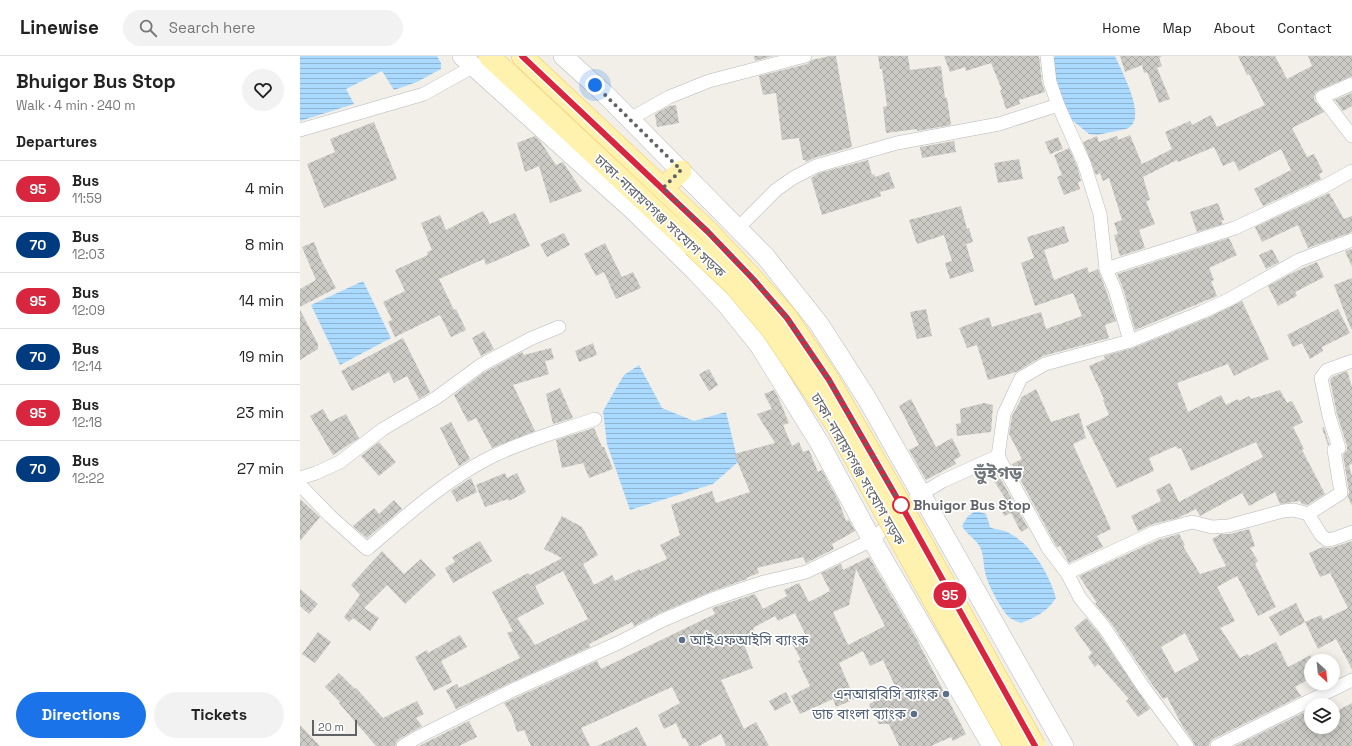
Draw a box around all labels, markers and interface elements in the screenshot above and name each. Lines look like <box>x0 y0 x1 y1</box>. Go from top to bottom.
search box <box>123 10 403 46</box>
text: Linewise <box>20 15 99 40</box>
icon: search <box>137 17 159 39</box>
text: Search here <box>169 18 255 37</box>
text: Home <box>1102 19 1140 37</box>
text: Map <box>1162 19 1192 37</box>
text: About <box>1214 19 1255 37</box>
text: Contact <box>1277 19 1332 37</box>
text: Bhuigor Bus Stop <box>16 69 176 94</box>
button: heart <box>242 69 284 111</box>
your location <box>585 75 605 95</box>
text: Walk · 4 min · 240 m <box>16 97 135 114</box>
text: Departures <box>16 132 97 151</box>
street label: ঢাকা-নারায়ণগঞ্জ সংযোগ সড়ক <box>590 150 730 282</box>
text: Bus <box>72 171 99 190</box>
text: 4 min <box>245 179 284 198</box>
text: 95 <box>29 180 47 198</box>
text: 11:59 <box>72 190 102 207</box>
text: Bus <box>72 227 99 246</box>
text: 8 min <box>245 235 284 254</box>
text: 70 <box>30 236 46 254</box>
text: 12:03 <box>72 246 105 263</box>
text: Bus <box>72 283 99 302</box>
text: 14 min <box>239 291 284 310</box>
text: 95 <box>29 292 47 310</box>
text: 12:09 <box>72 302 105 319</box>
text: Bus <box>72 339 99 358</box>
text: 19 min <box>239 347 284 366</box>
text: 70 <box>30 348 46 366</box>
text: 12:14 <box>72 358 102 375</box>
street label: ঢাকা-নারায়ণগঞ্জ সংযোগ সড়ক <box>807 389 909 549</box>
text: Bus <box>72 395 99 414</box>
text: 23 min <box>236 403 284 422</box>
text: 95 <box>29 404 47 422</box>
text: 12:18 <box>72 414 102 431</box>
text: Bus <box>72 451 99 470</box>
text: 27 min <box>237 459 284 478</box>
text: 70 <box>30 460 46 478</box>
district label: ভুঁইগড় <box>973 461 1023 485</box>
text: 12:22 <box>72 470 104 487</box>
marker: Bhuigor Bus Stop <box>892 496 910 514</box>
place label: Bhuigor Bus Stop <box>913 496 1031 514</box>
line badge: 95 <box>932 582 968 608</box>
text: 95 <box>941 586 959 604</box>
place label: আইএফআইসি ব্যাংক <box>689 631 809 649</box>
marker: আইএফআইসি ব্যাংক <box>677 635 687 645</box>
north arrow <box>1304 654 1340 690</box>
map controls <box>1304 654 1340 734</box>
place label: এনআরবিসি ব্যাংক <box>833 685 939 703</box>
marker: এনআরবিসি ব্যাংক <box>941 689 951 699</box>
button: Directions <box>16 692 146 738</box>
button: Tickets <box>154 692 284 738</box>
button: layers <box>1304 698 1340 734</box>
place label: ডাচ বাংলা ব্যাংক <box>811 705 907 723</box>
marker: ডাচ বাংলা ব্যাংক <box>909 709 919 719</box>
scale bar <box>312 718 357 737</box>
text: 20 m <box>318 720 344 734</box>

